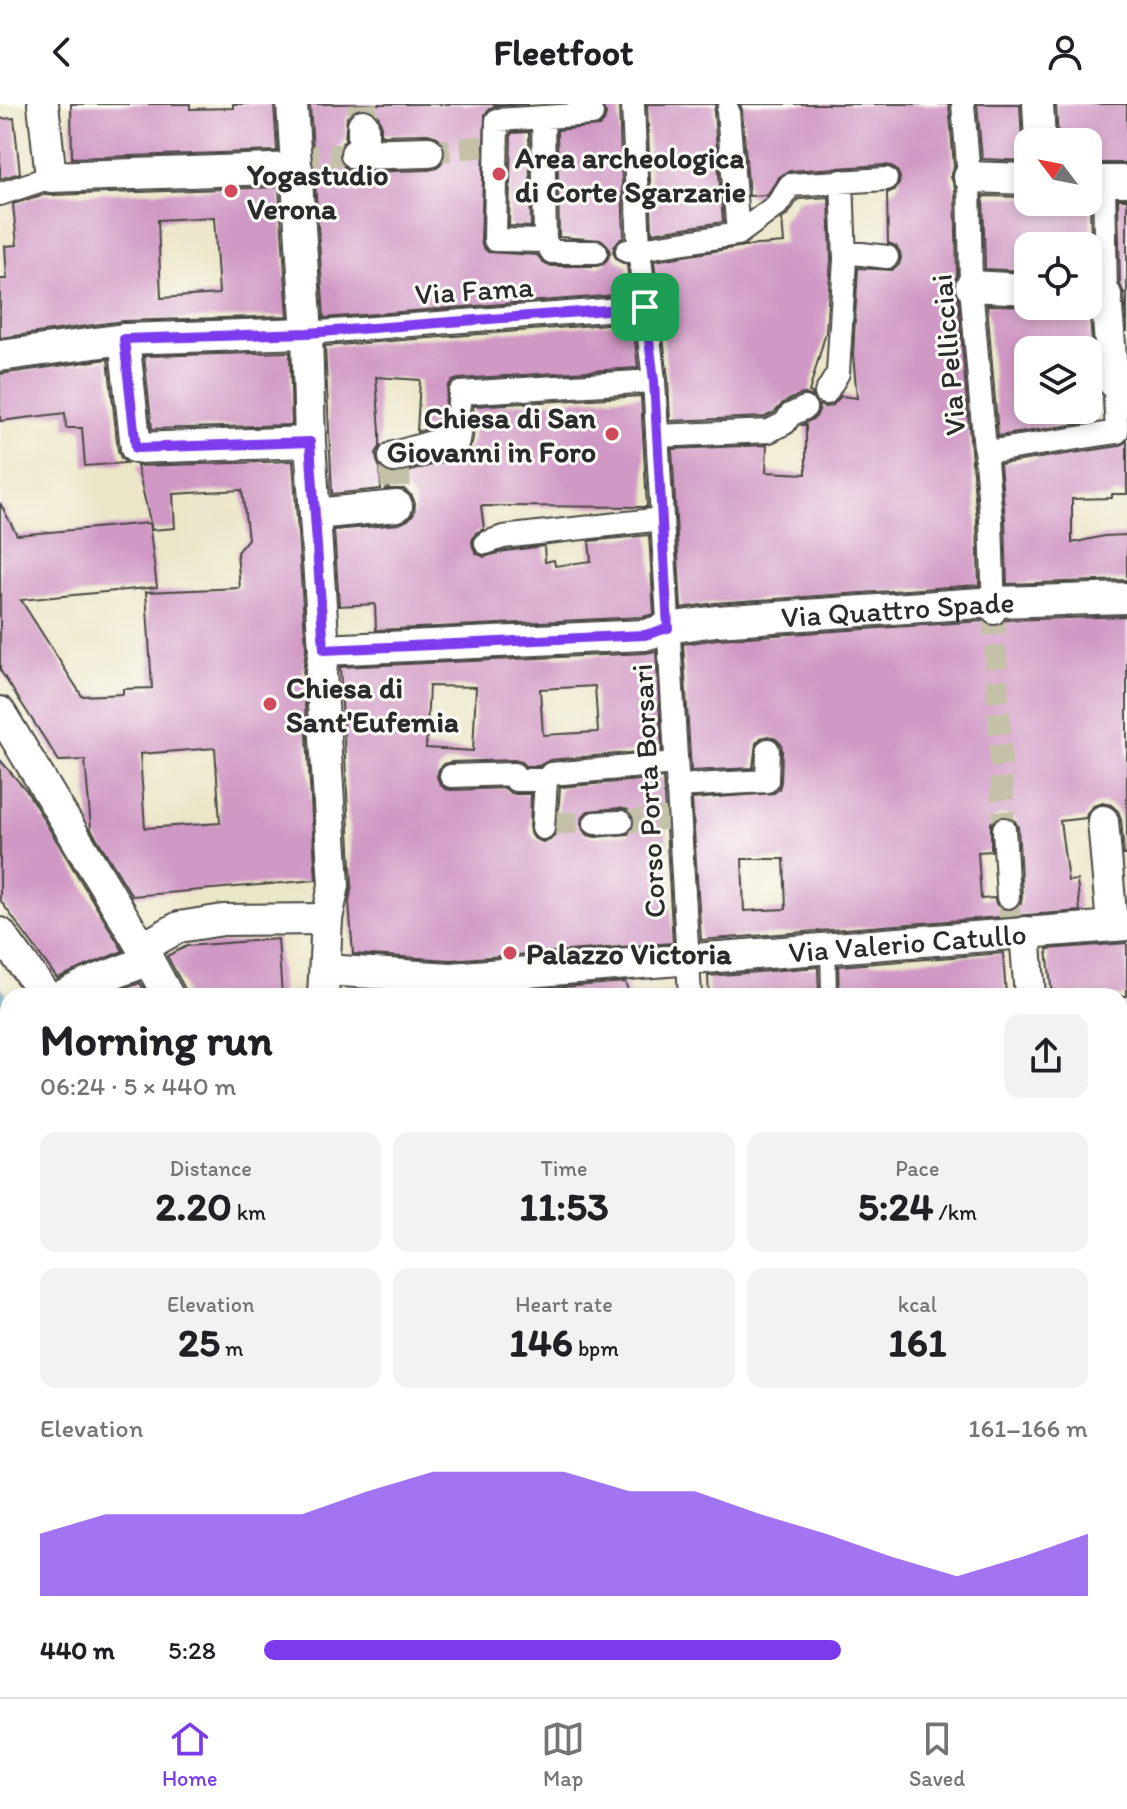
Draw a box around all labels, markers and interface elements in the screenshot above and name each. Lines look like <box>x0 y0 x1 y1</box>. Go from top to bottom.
icon: back <box>40 30 84 74</box>
icon: person <box>1043 30 1087 74</box>
text: Fleetfoot <box>493 31 634 74</box>
north arrow <box>1014 128 1102 216</box>
map controls <box>1014 128 1102 424</box>
place label: Area archeologica di Corte Sgarzarie <box>514 139 746 210</box>
place label: Yogastudio Verona <box>246 156 388 227</box>
marker: Area archeologica di Corte Sgarzarie <box>490 165 508 183</box>
marker: Yogastudio Verona <box>222 182 240 200</box>
button: locate <box>1014 232 1102 320</box>
street label: Via Fama <box>413 267 535 313</box>
pin <box>611 273 679 341</box>
street label: Via Pellicciai <box>923 273 973 437</box>
icon: arrive <box>623 285 667 329</box>
button: layers <box>1014 336 1102 424</box>
place label: Chiesa di San Giovanni in Foro <box>387 399 596 470</box>
marker: Chiesa di San Giovanni in Foro <box>603 425 621 443</box>
street label: Via Quattro Spade <box>780 583 1015 635</box>
street label: Corso Porta Borsari <box>623 663 673 919</box>
place label: Chiesa di Sant'Eufemia <box>286 669 459 740</box>
marker: Chiesa di Sant'Eufemia <box>261 695 279 713</box>
street label: Via Valerio Catullo <box>787 914 1028 970</box>
place label: Palazzo Victoria <box>526 935 732 972</box>
marker: Palazzo Victoria <box>501 944 519 962</box>
text: Morning run <box>40 1013 273 1066</box>
button: share <box>1004 1014 1088 1098</box>
text: 06:24 · 5 × 440 m <box>40 1070 236 1102</box>
text: Distance <box>169 1155 252 1182</box>
text: Time <box>541 1155 587 1182</box>
text: Pace <box>895 1155 939 1182</box>
text: 2.20 <box>155 1182 232 1230</box>
text: 11:53 <box>519 1182 609 1230</box>
text: 5:24 <box>858 1182 934 1230</box>
text: km <box>232 1199 266 1226</box>
text: /km <box>934 1199 977 1226</box>
text: Elevation <box>167 1291 254 1318</box>
text: Heart rate <box>515 1291 613 1318</box>
text: kcal <box>898 1291 937 1318</box>
text: 25 <box>178 1318 220 1366</box>
text: 146 <box>509 1318 573 1366</box>
text: 161 <box>888 1318 946 1366</box>
text: m <box>220 1335 243 1362</box>
text: bpm <box>573 1335 619 1362</box>
text: Elevation <box>40 1412 143 1444</box>
text: 161–166 m <box>968 1412 1088 1444</box>
text: 440 m <box>40 1634 115 1666</box>
text: 5:28 <box>168 1634 216 1666</box>
tab: Home <box>162 1717 217 1792</box>
tab: Map <box>541 1717 585 1792</box>
tab: Saved <box>909 1717 965 1792</box>

